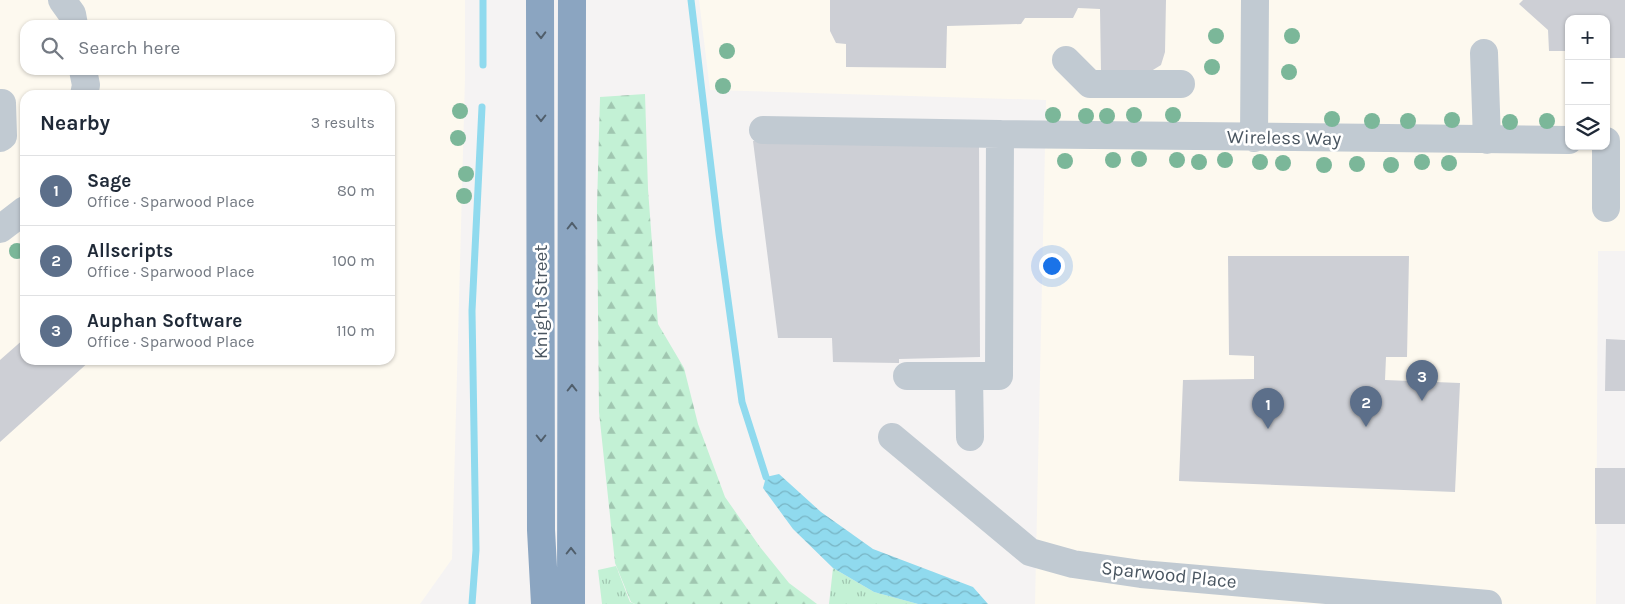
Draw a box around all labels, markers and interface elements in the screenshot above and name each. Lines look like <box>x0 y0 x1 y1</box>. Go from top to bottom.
map controls <box>1565 15 1610 150</box>
button: + <box>1565 15 1610 60</box>
search box <box>20 20 395 75</box>
one-way arrow <box>536 31 546 39</box>
icon: search <box>38 34 66 62</box>
text: Search here <box>78 37 180 59</box>
button: − <box>1565 60 1610 105</box>
button: layers <box>1565 105 1610 150</box>
text: Nearby <box>40 111 110 135</box>
text: 3 results <box>311 113 375 132</box>
one-way arrow <box>536 114 546 122</box>
street label: Wireless Way <box>1227 126 1342 150</box>
text: Sage <box>87 170 131 192</box>
text: 1 <box>53 181 59 200</box>
text: 80 m <box>337 181 375 200</box>
text: Office · Sparwood Place <box>87 192 255 211</box>
one-way arrow <box>567 221 577 229</box>
text: Allscripts <box>87 240 173 262</box>
street label: Knight Street <box>530 245 552 359</box>
text: 2 <box>51 251 61 270</box>
text: 100 m <box>332 251 375 270</box>
your location <box>1039 253 1065 279</box>
text: Office · Sparwood Place <box>87 262 255 281</box>
text: Auphan Software <box>87 310 242 332</box>
text: 3 <box>51 321 61 340</box>
text: 110 m <box>336 321 375 340</box>
text: Office · Sparwood Place <box>87 332 255 351</box>
pin: 3 <box>1406 360 1438 401</box>
one-way arrow <box>567 384 577 392</box>
pin: 2 <box>1350 386 1382 427</box>
pin: 1 <box>1252 388 1284 429</box>
one-way arrow <box>536 434 546 442</box>
one-way arrow <box>566 546 576 554</box>
street label: Sparwood Place <box>1100 557 1238 593</box>

